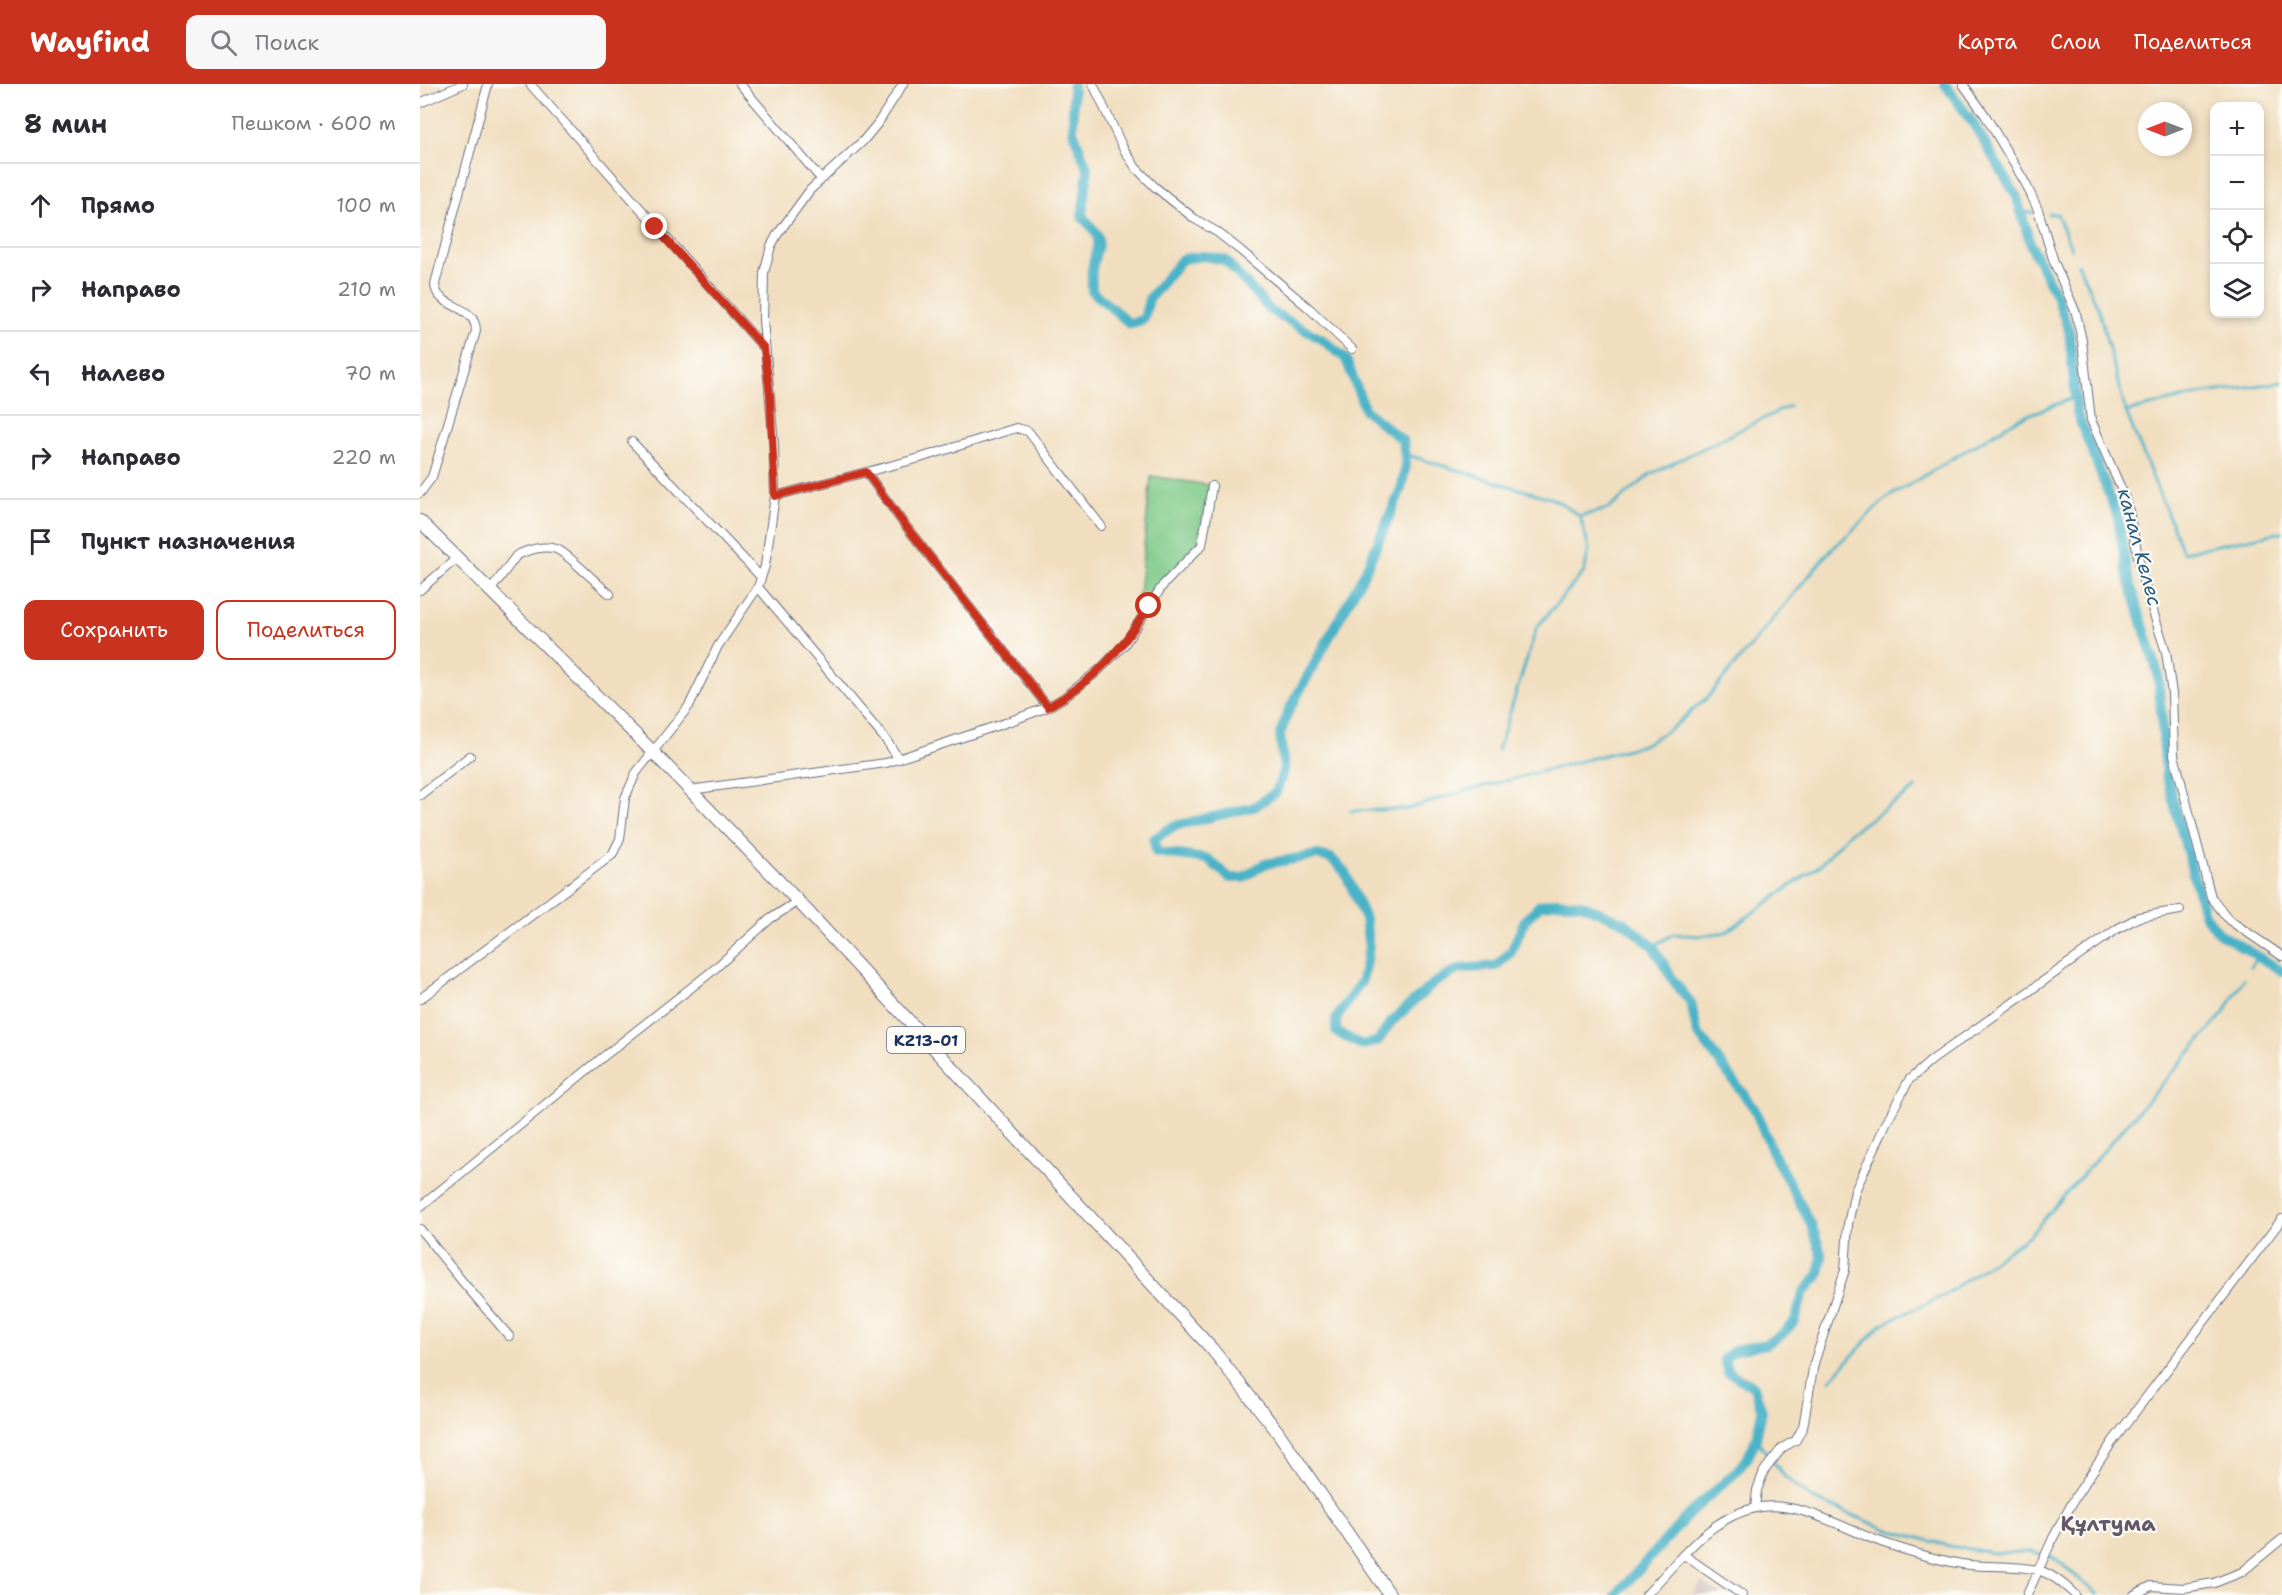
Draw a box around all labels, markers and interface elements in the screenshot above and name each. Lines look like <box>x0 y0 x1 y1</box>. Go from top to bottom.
search box <box>186 15 606 69</box>
text: Wayfind <box>30 23 150 61</box>
icon: search <box>207 26 240 59</box>
text: Поиск <box>255 28 319 57</box>
text: Карта <box>1957 28 2017 56</box>
text: Слои <box>2050 28 2101 56</box>
text: Поделиться <box>2134 28 2252 56</box>
north arrow <box>2138 102 2192 156</box>
map controls <box>2210 102 2264 318</box>
button: + <box>2210 102 2264 156</box>
text: 8 мин <box>24 106 107 141</box>
text: Пешком · 600 m <box>232 110 396 136</box>
button: − <box>2210 156 2264 210</box>
icon: ahead <box>24 189 57 222</box>
text: Прямо <box>81 191 155 220</box>
text: 100 m <box>336 192 396 218</box>
button: locate <box>2210 210 2264 264</box>
route end <box>641 213 667 239</box>
button: layers <box>2210 264 2264 318</box>
icon: right <box>24 273 57 306</box>
text: Направо <box>81 275 181 304</box>
text: 210 m <box>337 276 396 302</box>
icon: left <box>24 357 57 390</box>
text: Налево <box>81 359 165 388</box>
text: 70 m <box>344 360 396 386</box>
icon: right <box>24 441 57 474</box>
text: Направо <box>81 443 181 472</box>
text: 220 m <box>332 444 396 470</box>
water label: канал Келес <box>2112 485 2168 609</box>
icon: arrive <box>24 525 57 558</box>
text: Пункт назначения <box>81 527 295 556</box>
route start <box>1135 592 1161 618</box>
button: Сохранить <box>24 600 204 660</box>
button: Поделиться <box>216 600 396 660</box>
road number: KZ13-01 <box>887 1027 965 1053</box>
district label: Құлтума <box>2061 1510 2156 1538</box>

